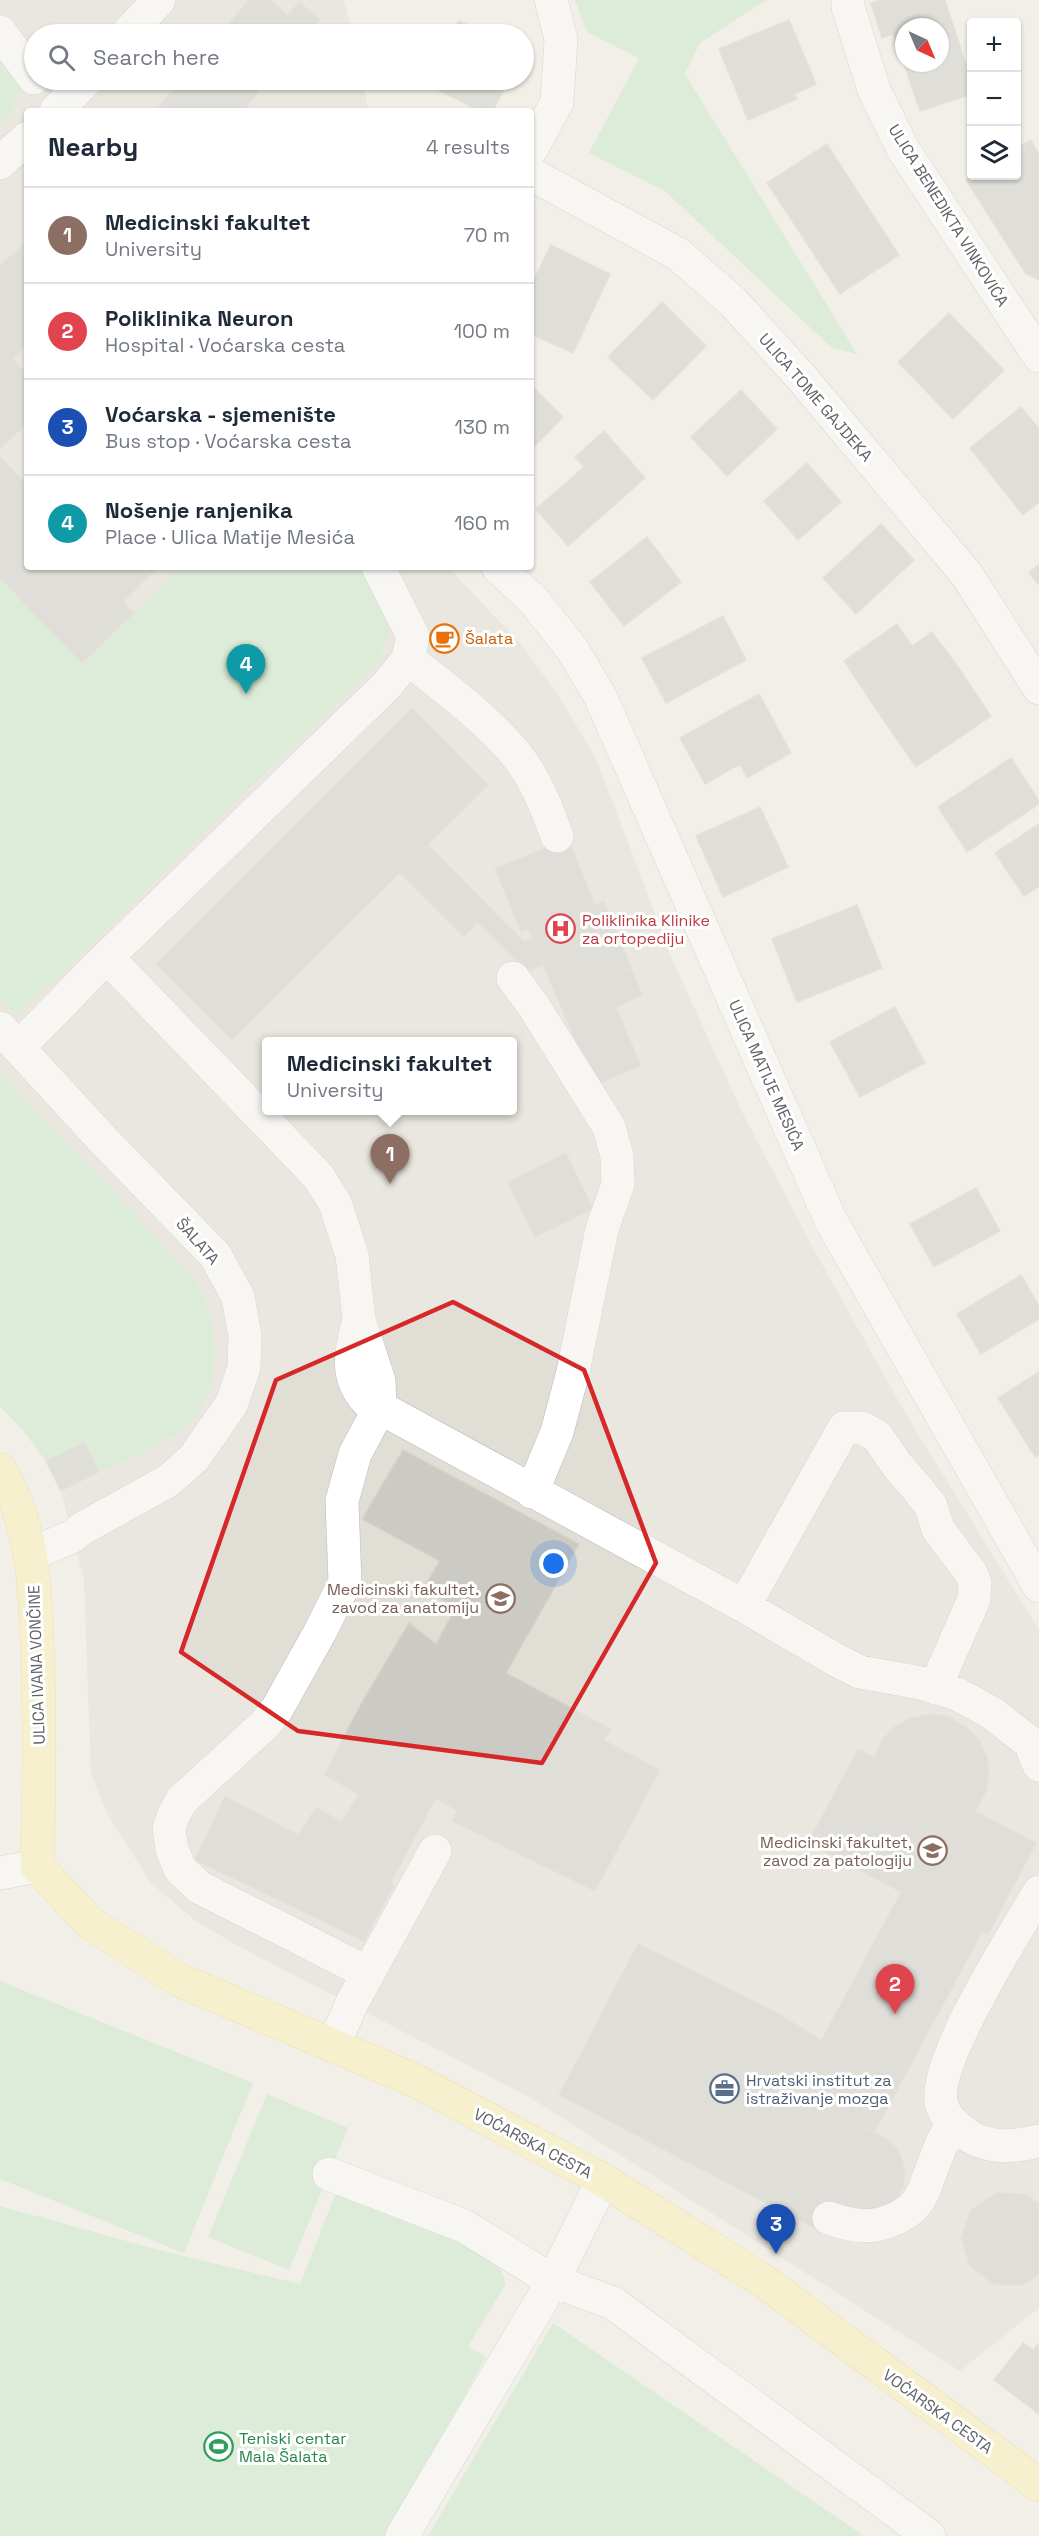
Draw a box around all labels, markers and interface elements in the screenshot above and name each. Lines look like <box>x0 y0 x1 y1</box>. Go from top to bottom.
north arrow <box>895 18 949 72</box>
map controls <box>967 18 1021 180</box>
button: + <box>967 18 1021 72</box>
search box <box>24 24 534 90</box>
icon: search <box>45 41 78 74</box>
text: Search here <box>93 43 220 71</box>
button: − <box>967 72 1021 126</box>
street label: ULICA BENEDIKTA VINKOVIĆA <box>884 120 1013 310</box>
button: layers <box>967 126 1021 180</box>
text: Nearby <box>48 130 138 164</box>
text: 4 results <box>426 134 510 160</box>
text: Medicinski fakultet <box>105 208 311 236</box>
text: 1 <box>63 222 72 248</box>
text: 70 m <box>464 222 510 248</box>
text: University <box>105 236 202 262</box>
text: Poliklinika Neuron <box>105 304 294 332</box>
text: 2 <box>62 318 73 344</box>
text: 100 m <box>454 318 510 344</box>
street label: ULICA TOME GAJDEKA <box>754 329 877 466</box>
text: Hospital · Voćarska cesta <box>105 332 345 358</box>
text: Voćarska - sjemenište <box>105 400 336 428</box>
text: 3 <box>61 414 74 440</box>
text: 130 m <box>454 414 510 440</box>
text: Bus stop · Voćarska cesta <box>105 428 352 454</box>
text: Nošenje ranjenika <box>105 496 293 524</box>
text: 4 <box>61 510 74 536</box>
text: 160 m <box>454 510 510 536</box>
text: Place · Ulica Matije Mesića <box>105 524 355 550</box>
cafe icon: Šalata <box>428 622 460 654</box>
place label: Šalata <box>465 628 513 649</box>
pin: 4 <box>226 644 266 694</box>
place label: Poliklinika Klinike za ortopediju <box>582 910 710 949</box>
hospital icon: Poliklinika Klinike za ortopediju <box>545 913 577 945</box>
street label: ULICA MATIJE MESIĆA <box>724 997 809 1154</box>
popup <box>262 1037 517 1115</box>
text: Medicinski fakultet <box>287 1049 492 1077</box>
text: University <box>287 1077 384 1103</box>
pin: 1 <box>370 1134 410 1184</box>
street label: ŠALATA <box>171 1213 224 1269</box>
your location <box>539 1549 568 1578</box>
place label: Medicinski fakultet. zavod za anatomiju <box>327 1579 479 1618</box>
school or university icon: Medicinski fakultet. zavod za anatomiju <box>484 1582 516 1614</box>
street label: ULICA IVANA VONČINE <box>23 1585 50 1745</box>
place label: Medicinski fakultet, zavod za patologiju <box>760 1832 912 1871</box>
school or university icon: Medicinski fakultet, zavod za patologiju <box>917 1835 949 1867</box>
pin: 2 <box>876 1964 914 2014</box>
place label: Hrvatski institut za istraživanje mozga <box>746 2070 891 2109</box>
office icon: Hrvatski institut za istraživanje mozga <box>709 2073 741 2105</box>
street label: VOĆARSKA CESTA <box>470 2103 596 2183</box>
pin: 3 <box>756 2204 796 2254</box>
street label: VOĆARSKA CESTA <box>878 2364 997 2458</box>
place label: Teniski centar Mala Šalata <box>239 2428 346 2467</box>
sports icon: Teniski centar Mala Šalata <box>202 2431 234 2463</box>

